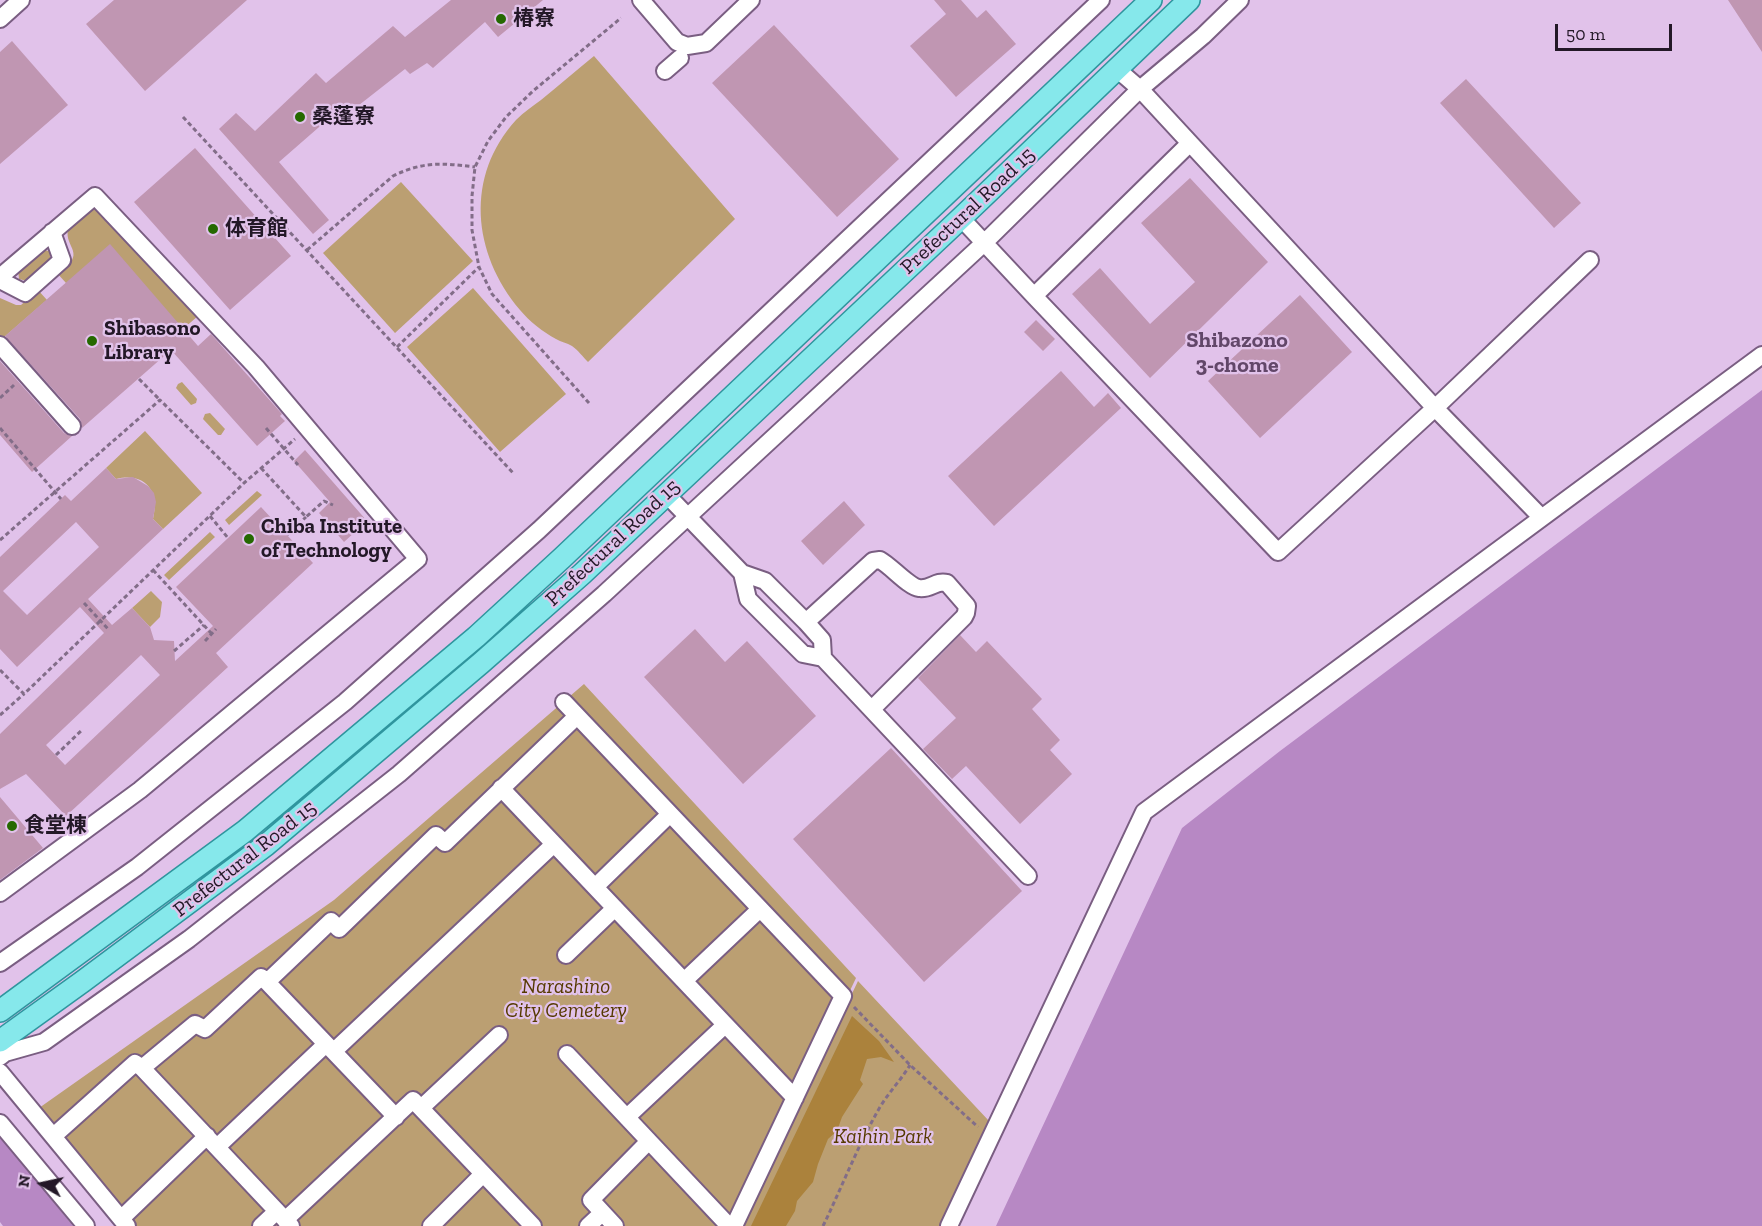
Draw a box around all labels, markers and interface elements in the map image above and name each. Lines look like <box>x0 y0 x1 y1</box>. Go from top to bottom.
place label: 椿寮 <box>513 6 555 32</box>
marker: 椿寮 <box>494 12 508 26</box>
scale bar <box>1558 12 1675 50</box>
text: 50 m <box>1566 23 1605 45</box>
place label: 桑蓬寮 <box>312 104 375 130</box>
marker: 桑蓬寮 <box>293 110 307 124</box>
street label: Prefectural Road 15 <box>896 142 1040 280</box>
place label: 体育館 <box>225 216 288 242</box>
marker: 体育館 <box>206 222 220 236</box>
place label: Shibasono Library <box>104 316 200 366</box>
district label: Shibazono 3-chome <box>1186 328 1288 380</box>
marker: Shibasono Library <box>85 334 99 348</box>
street label: Prefectural Road 15 <box>541 474 685 612</box>
place label: Chiba Institute of Technology <box>261 514 402 564</box>
marker: Chiba Institute of Technology <box>242 532 256 546</box>
street label: Prefectural Road 15 <box>168 795 322 923</box>
place label: 食堂棟 <box>24 813 87 839</box>
marker: 食堂棟 <box>5 819 19 833</box>
park label: Narashino City Cemetery <box>505 974 627 1024</box>
park label: Kaihin Park <box>834 1124 932 1150</box>
north arrow <box>12 1154 72 1214</box>
text: N <box>13 1174 34 1189</box>

